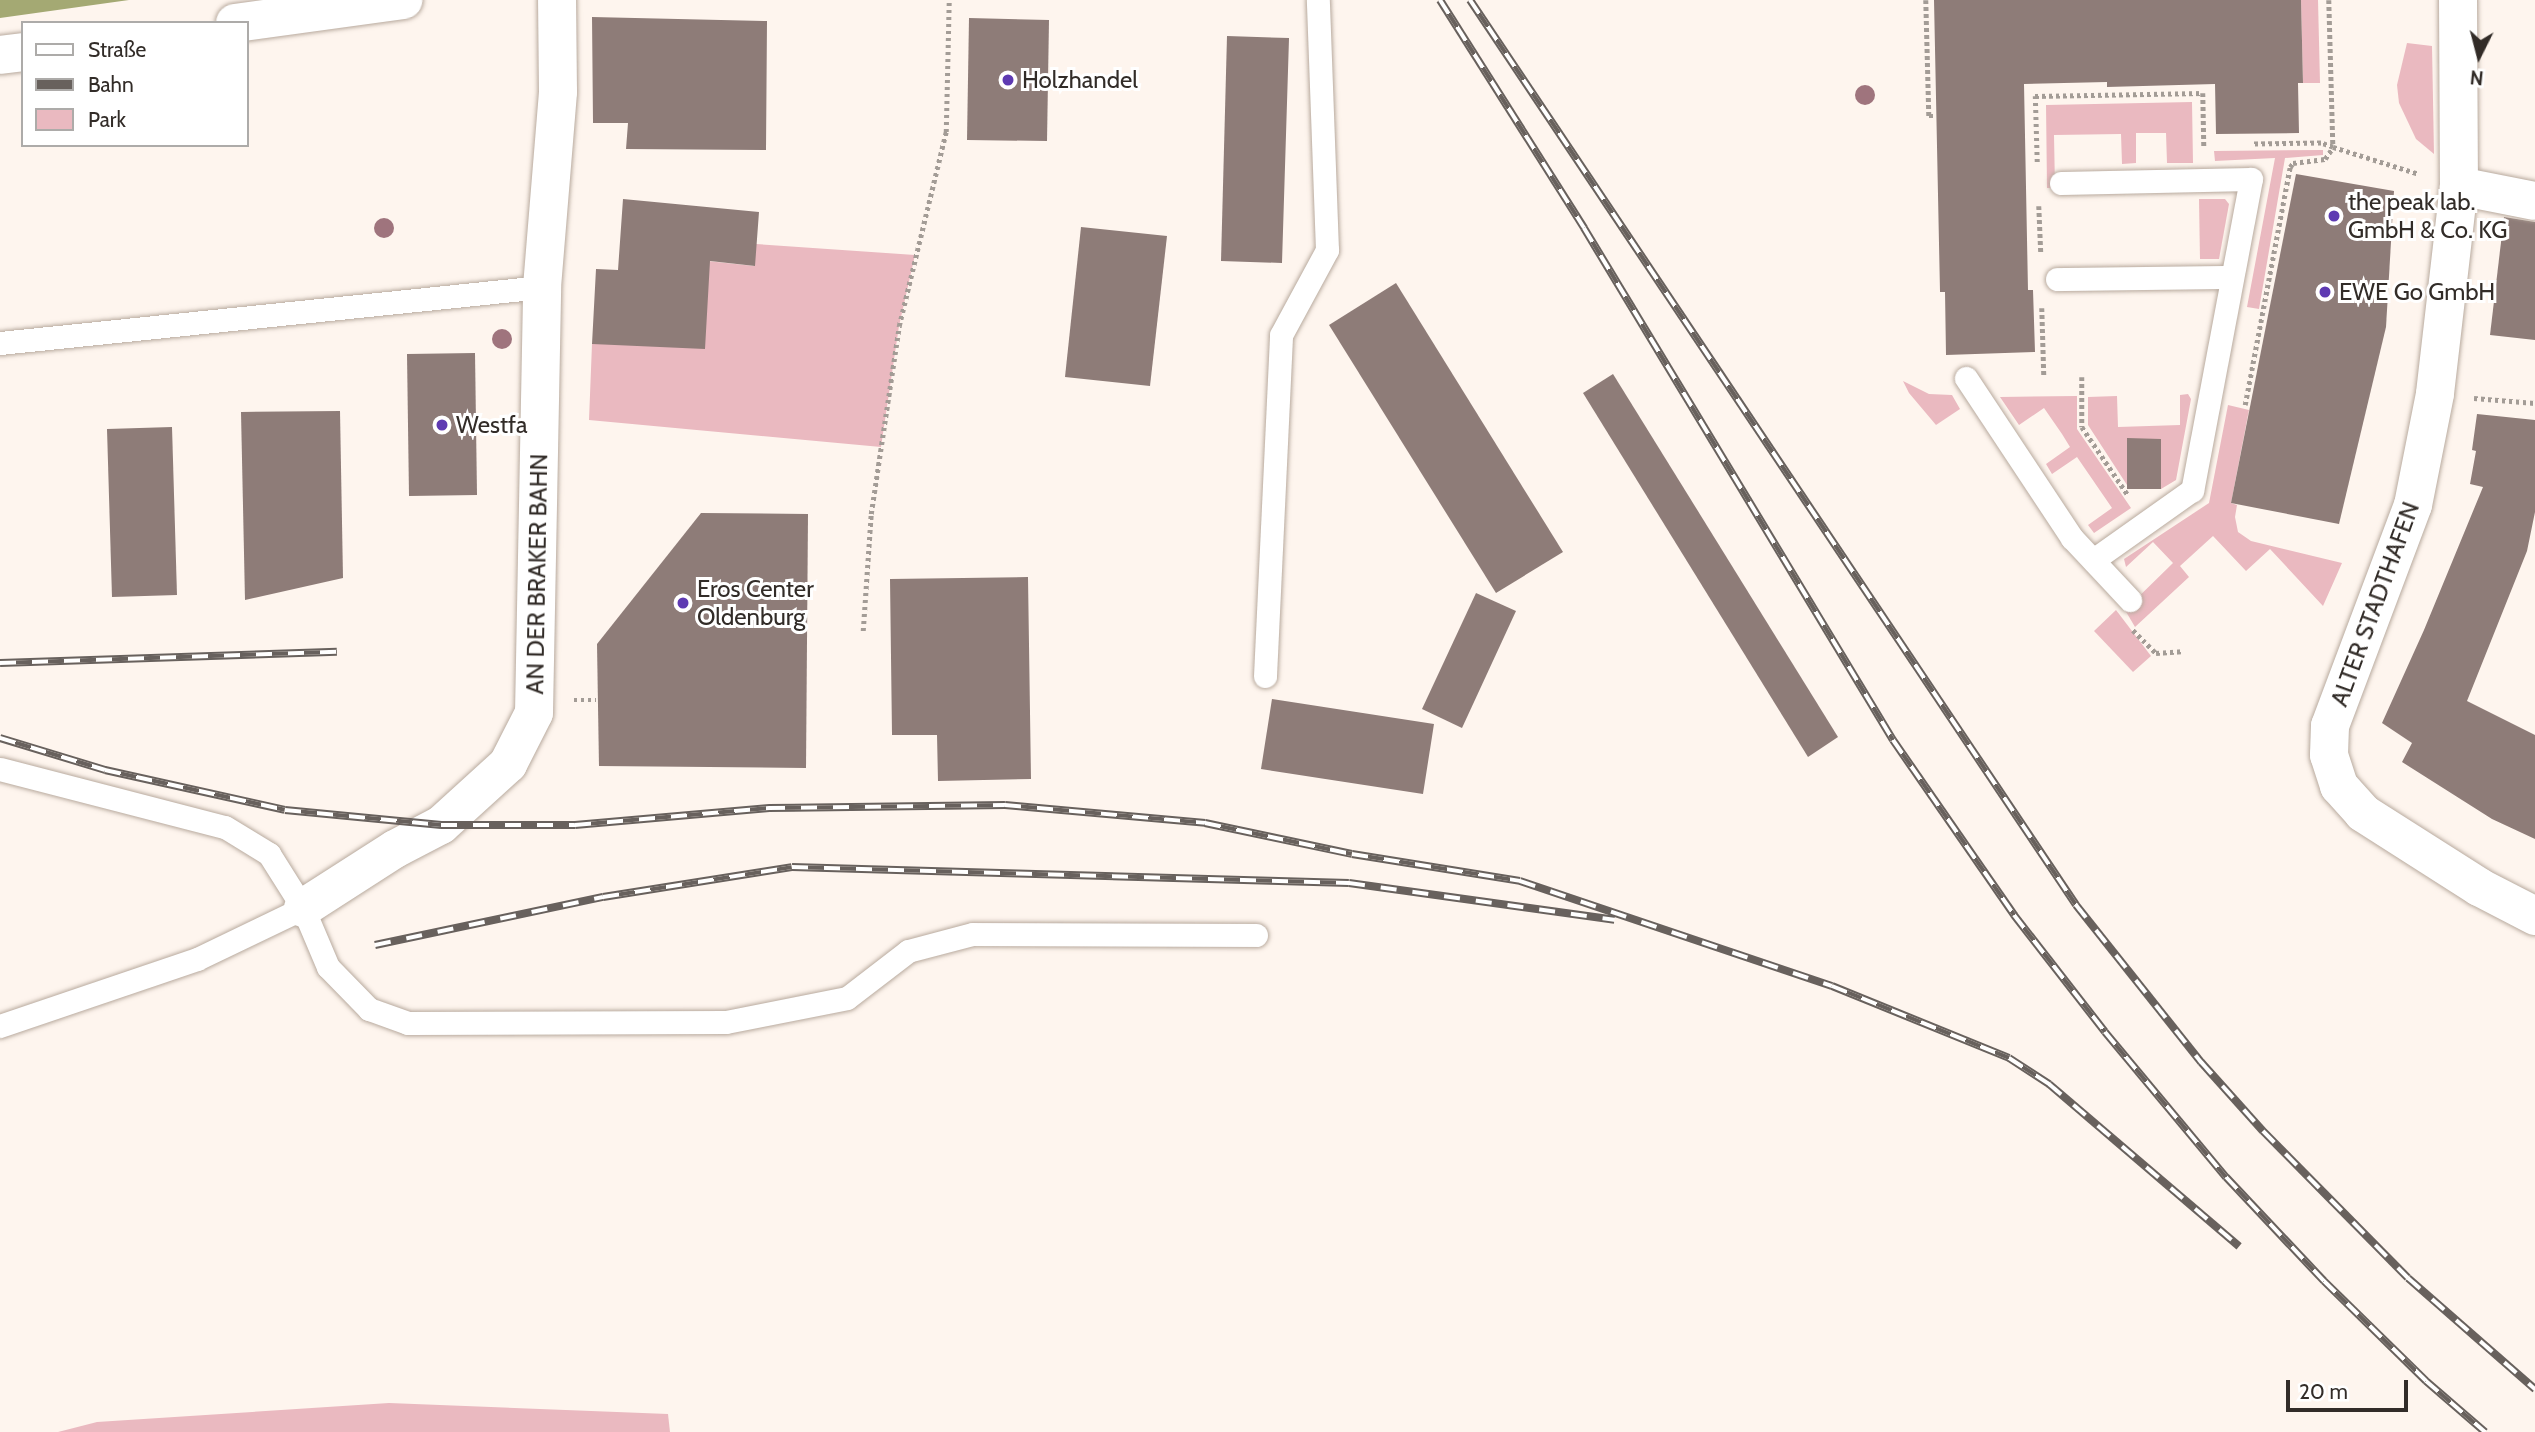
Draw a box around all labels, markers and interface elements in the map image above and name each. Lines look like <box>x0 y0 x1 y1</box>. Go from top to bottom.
legend <box>21 21 248 147</box>
north arrow <box>2444 21 2514 91</box>
text: Straße <box>88 37 146 62</box>
text: N <box>2469 65 2485 90</box>
place label: Holzhandel <box>1022 66 1138 94</box>
text: Bahn <box>88 72 134 97</box>
marker: Holzhandel <box>1000 72 1016 88</box>
text: Park <box>88 107 126 132</box>
place label: the peak lab. GmbH & Co. KG <box>2348 188 2507 244</box>
marker: the peak lab. GmbH & Co. KG <box>2326 208 2342 224</box>
place label: EWE Go GmbH <box>2339 278 2495 306</box>
marker: EWE Go GmbH <box>2317 284 2333 300</box>
place label: Westfa <box>456 411 527 439</box>
marker: Westfa <box>434 417 450 433</box>
street label: AN DER BRAKER BAHN <box>520 453 554 695</box>
street label: ALTER STADTHAFEN <box>2325 498 2425 710</box>
place label: Eros Center Oldenburg <box>697 575 814 631</box>
marker: Eros Center Oldenburg <box>675 595 691 611</box>
scale bar <box>2290 1366 2412 1410</box>
text: 20 m <box>2299 1379 2348 1404</box>

